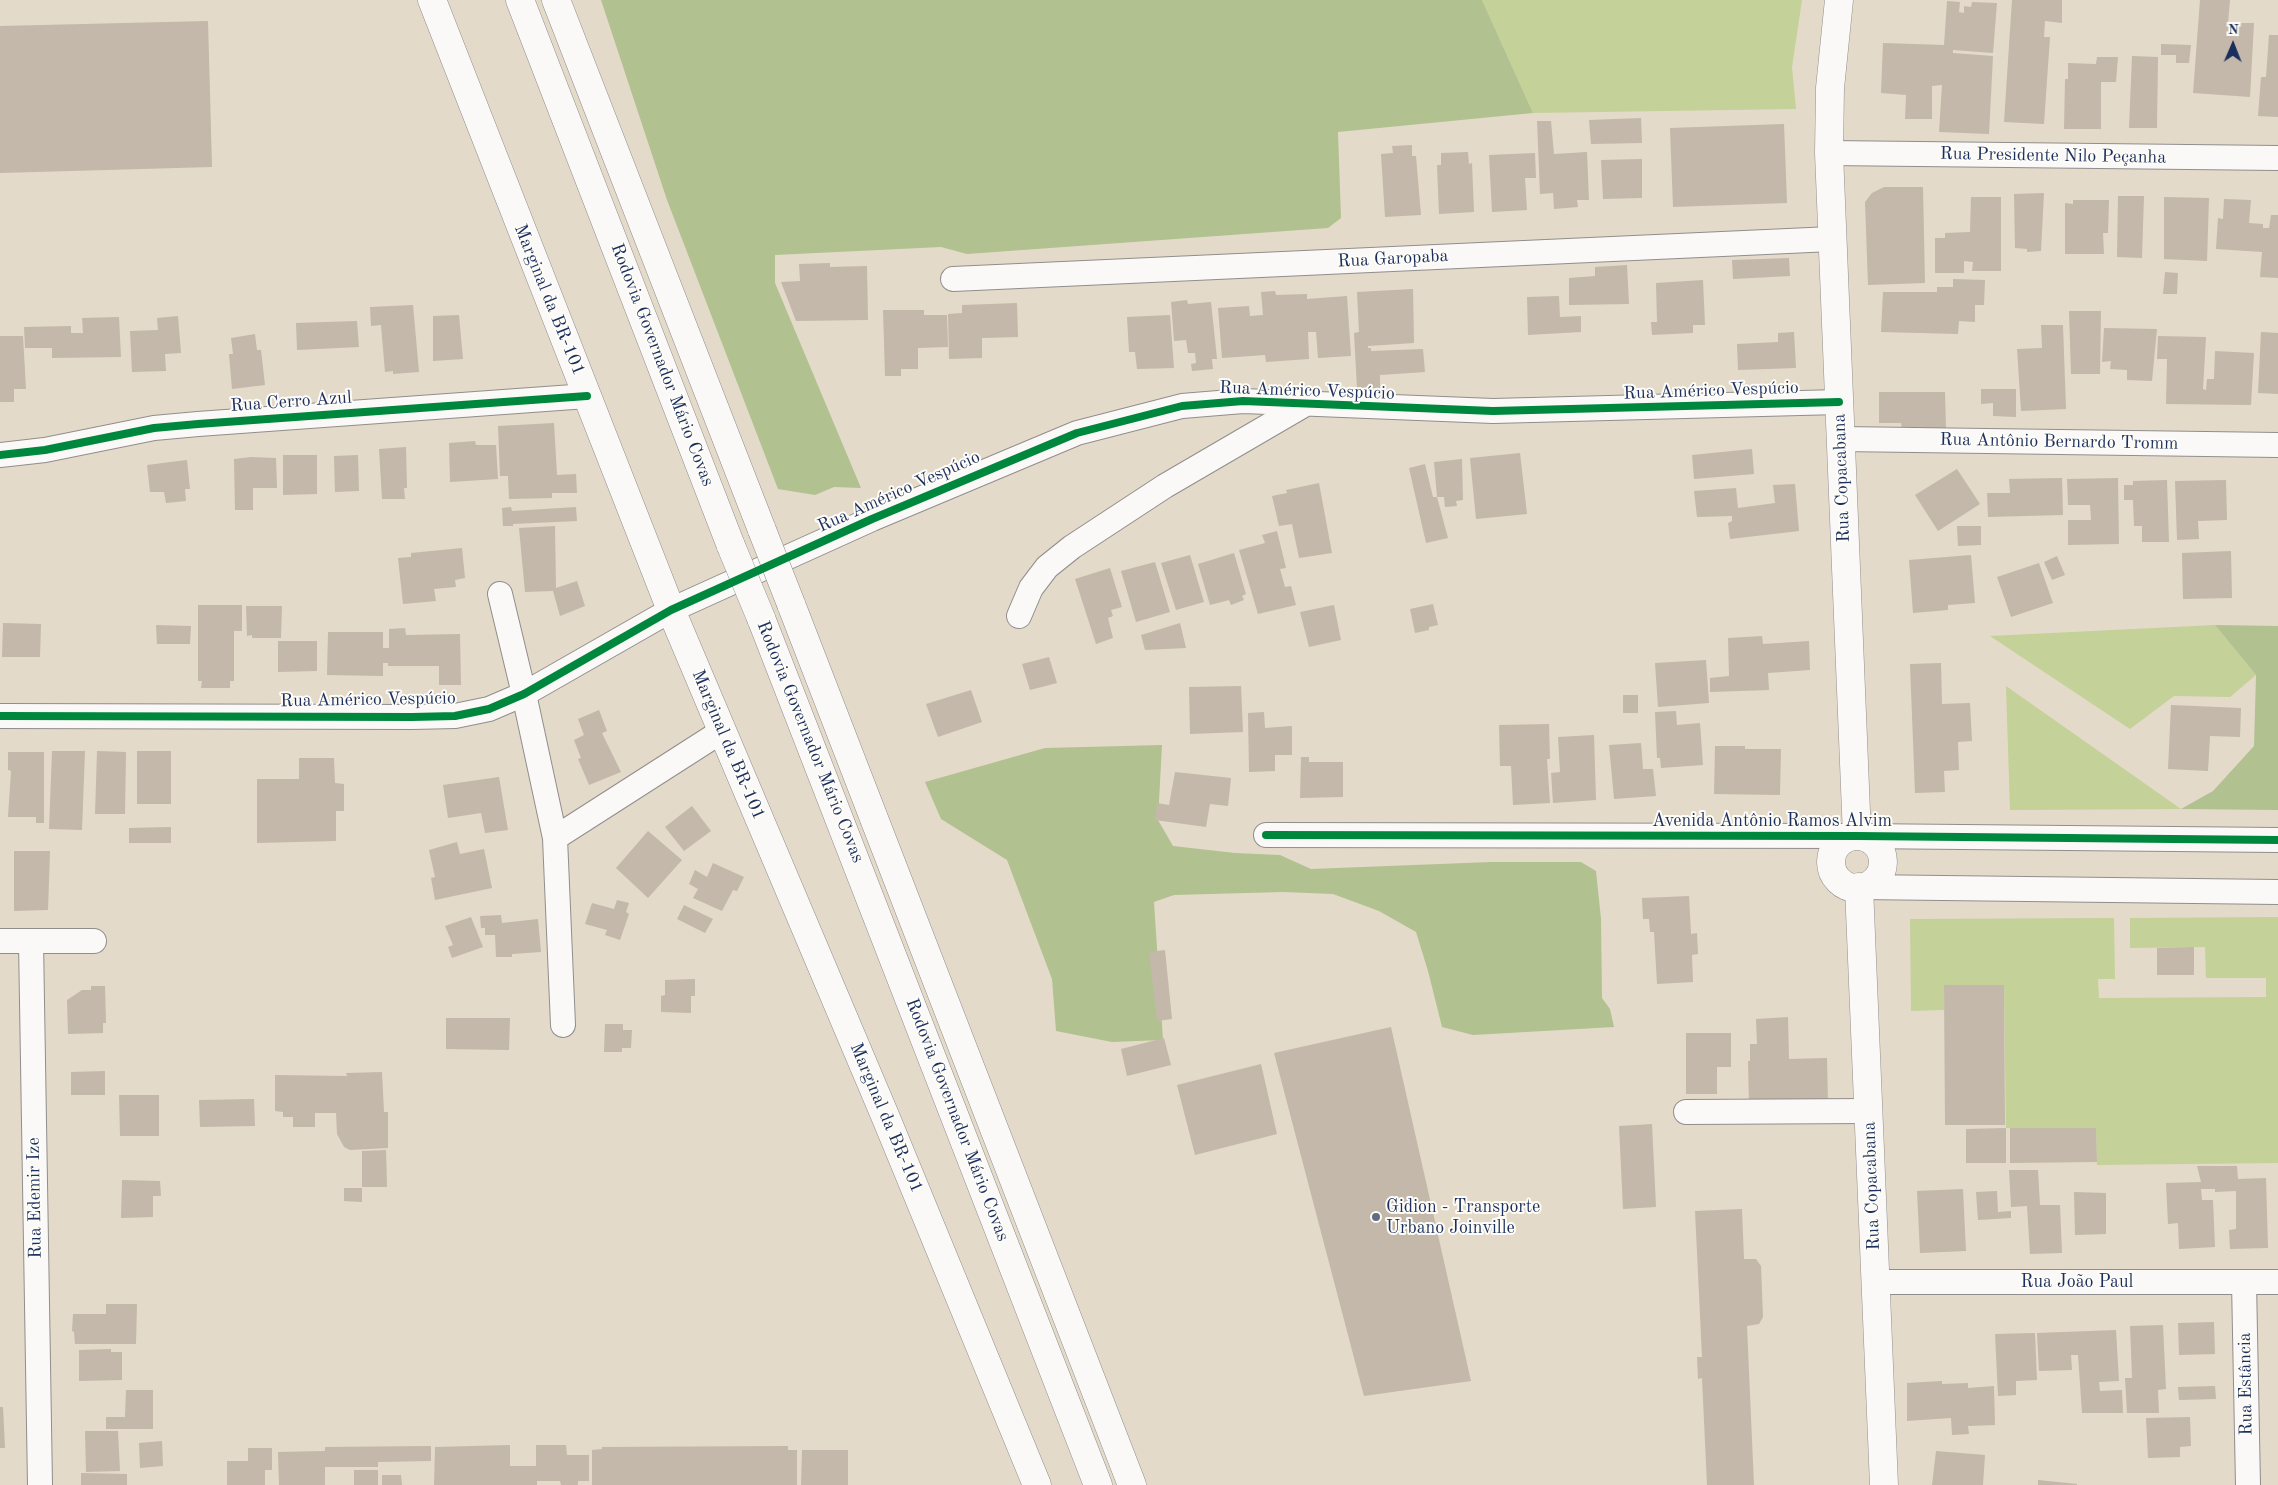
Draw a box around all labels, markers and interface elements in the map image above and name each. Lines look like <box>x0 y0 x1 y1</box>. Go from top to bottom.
north arrow <box>2208 20 2258 70</box>
text: N <box>2228 23 2239 37</box>
street label: Rua Presidente Nilo Peçanha <box>1940 143 2166 169</box>
street label: Marginal da BR-101 <box>509 221 589 379</box>
street label: Rodovia Governador Mário Covas <box>606 240 718 490</box>
street label: Rua Garopaba <box>1337 245 1449 273</box>
street label: Rua Américo Vespúcio <box>1219 377 1395 405</box>
street label: Rua Américo Vespúcio <box>1623 377 1799 405</box>
street label: Rua Cerro Azul <box>230 387 352 417</box>
street label: Rua Copacabana <box>1829 413 1855 543</box>
street label: Rua Antônio Bernardo Tromm <box>1939 429 2179 455</box>
street label: Rua Américo Vespúcio <box>814 446 984 538</box>
street label: Rodovia Governador Mário Covas <box>752 618 868 866</box>
street label: Marginal da BR-101 <box>687 667 769 823</box>
street label: Rua Américo Vespúcio <box>280 688 456 712</box>
street label: Avenida Antônio Ramos Alvim <box>1652 810 1892 832</box>
street label: Rodovia Governador Mário Covas <box>901 995 1013 1245</box>
street label: Marginal da BR-101 <box>845 1040 927 1196</box>
street label: Rua Copacabana <box>1859 1121 1885 1251</box>
street label: Rua Edemir Ize <box>23 1137 47 1259</box>
place label: Gidion - Transporte Urbano Joinville <box>1386 1196 1540 1238</box>
marker: Gidion - Transporte Urbano Joinville <box>1370 1211 1382 1223</box>
street label: Rua João Paul <box>2021 1271 2133 1293</box>
street label: Rua Estância <box>2234 1332 2258 1436</box>

